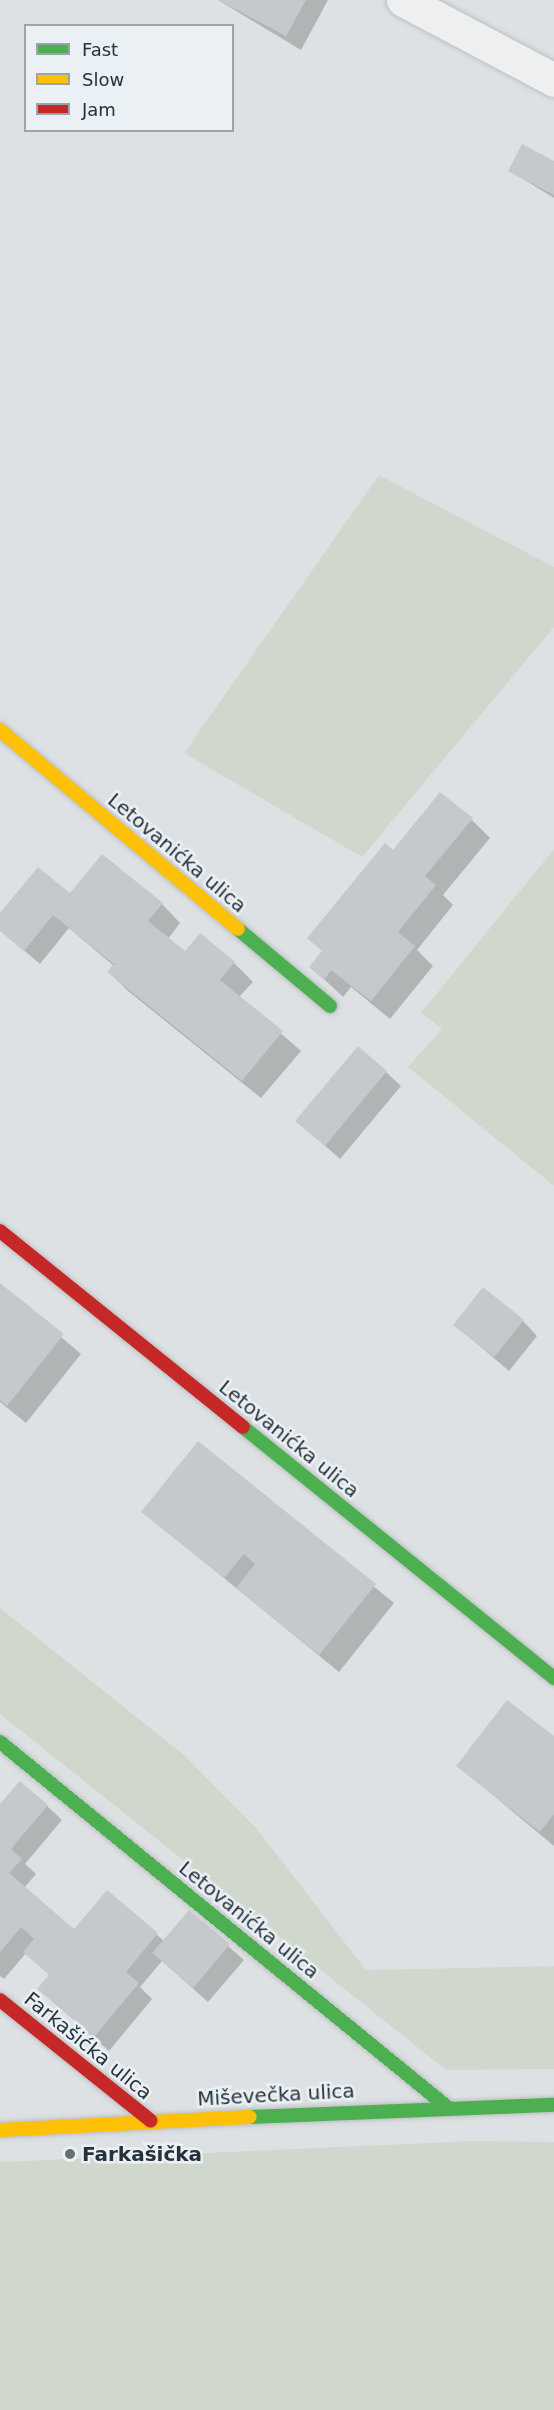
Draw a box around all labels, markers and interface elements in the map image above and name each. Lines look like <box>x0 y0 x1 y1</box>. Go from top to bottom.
legend <box>24 24 234 132</box>
text: Fast <box>82 39 118 60</box>
text: Slow <box>82 69 124 90</box>
text: Jam <box>82 99 116 120</box>
street label: Letovanićka ulica <box>103 788 251 918</box>
street label: Letovanićka ulica <box>214 1375 364 1503</box>
street label: Letovanićka ulica <box>174 1856 324 1984</box>
street label: Farkašićka ulica <box>19 1987 157 2105</box>
street label: Miševečka ulica <box>197 2079 355 2111</box>
place label: Farkašička <box>82 2142 202 2166</box>
marker: Farkašička <box>63 2147 77 2161</box>

